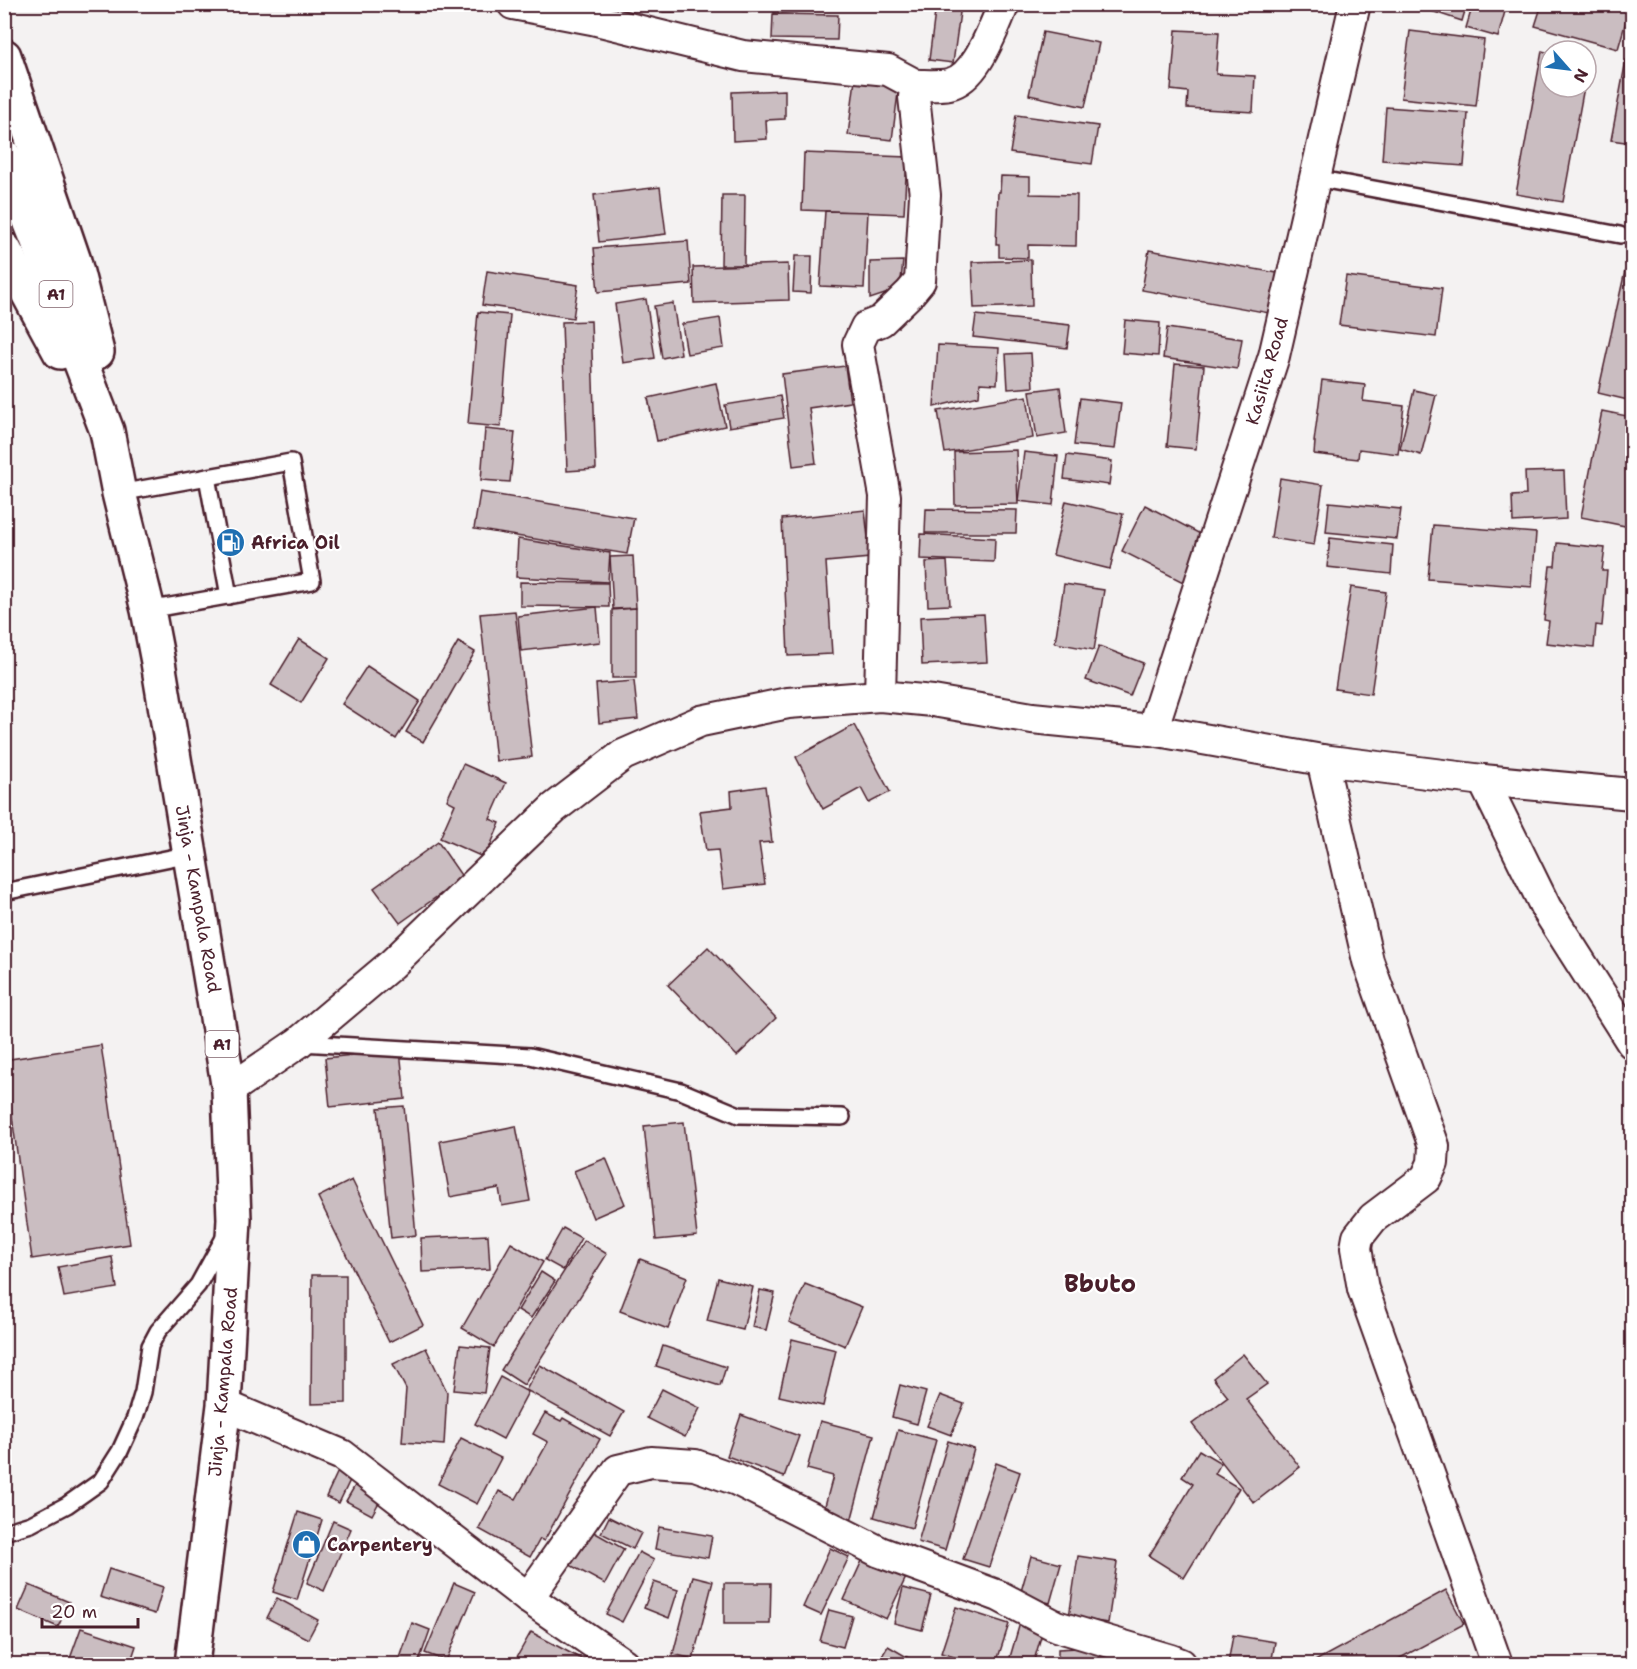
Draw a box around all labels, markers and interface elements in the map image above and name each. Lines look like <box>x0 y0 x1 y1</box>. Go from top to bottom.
north arrow <box>1538 39 1598 99</box>
text: N <box>1569 65 1593 86</box>
road number: A1 <box>40 281 72 307</box>
street label: Kasiita Road <box>1240 314 1294 428</box>
fuel station icon: Africa Oil <box>214 527 246 559</box>
place label: Africa Oil <box>251 531 340 555</box>
street label: Jinja - Kampala Road <box>170 803 226 995</box>
road number: A1 <box>206 1031 238 1057</box>
district label: Bbuto <box>1064 1268 1136 1300</box>
street label: Jinja - Kampala Road <box>203 1286 243 1478</box>
shop icon: Carpentery <box>290 1529 322 1561</box>
place label: Carpentery <box>327 1533 433 1557</box>
scale bar <box>42 1591 138 1629</box>
text: 20 m <box>51 1600 97 1624</box>

